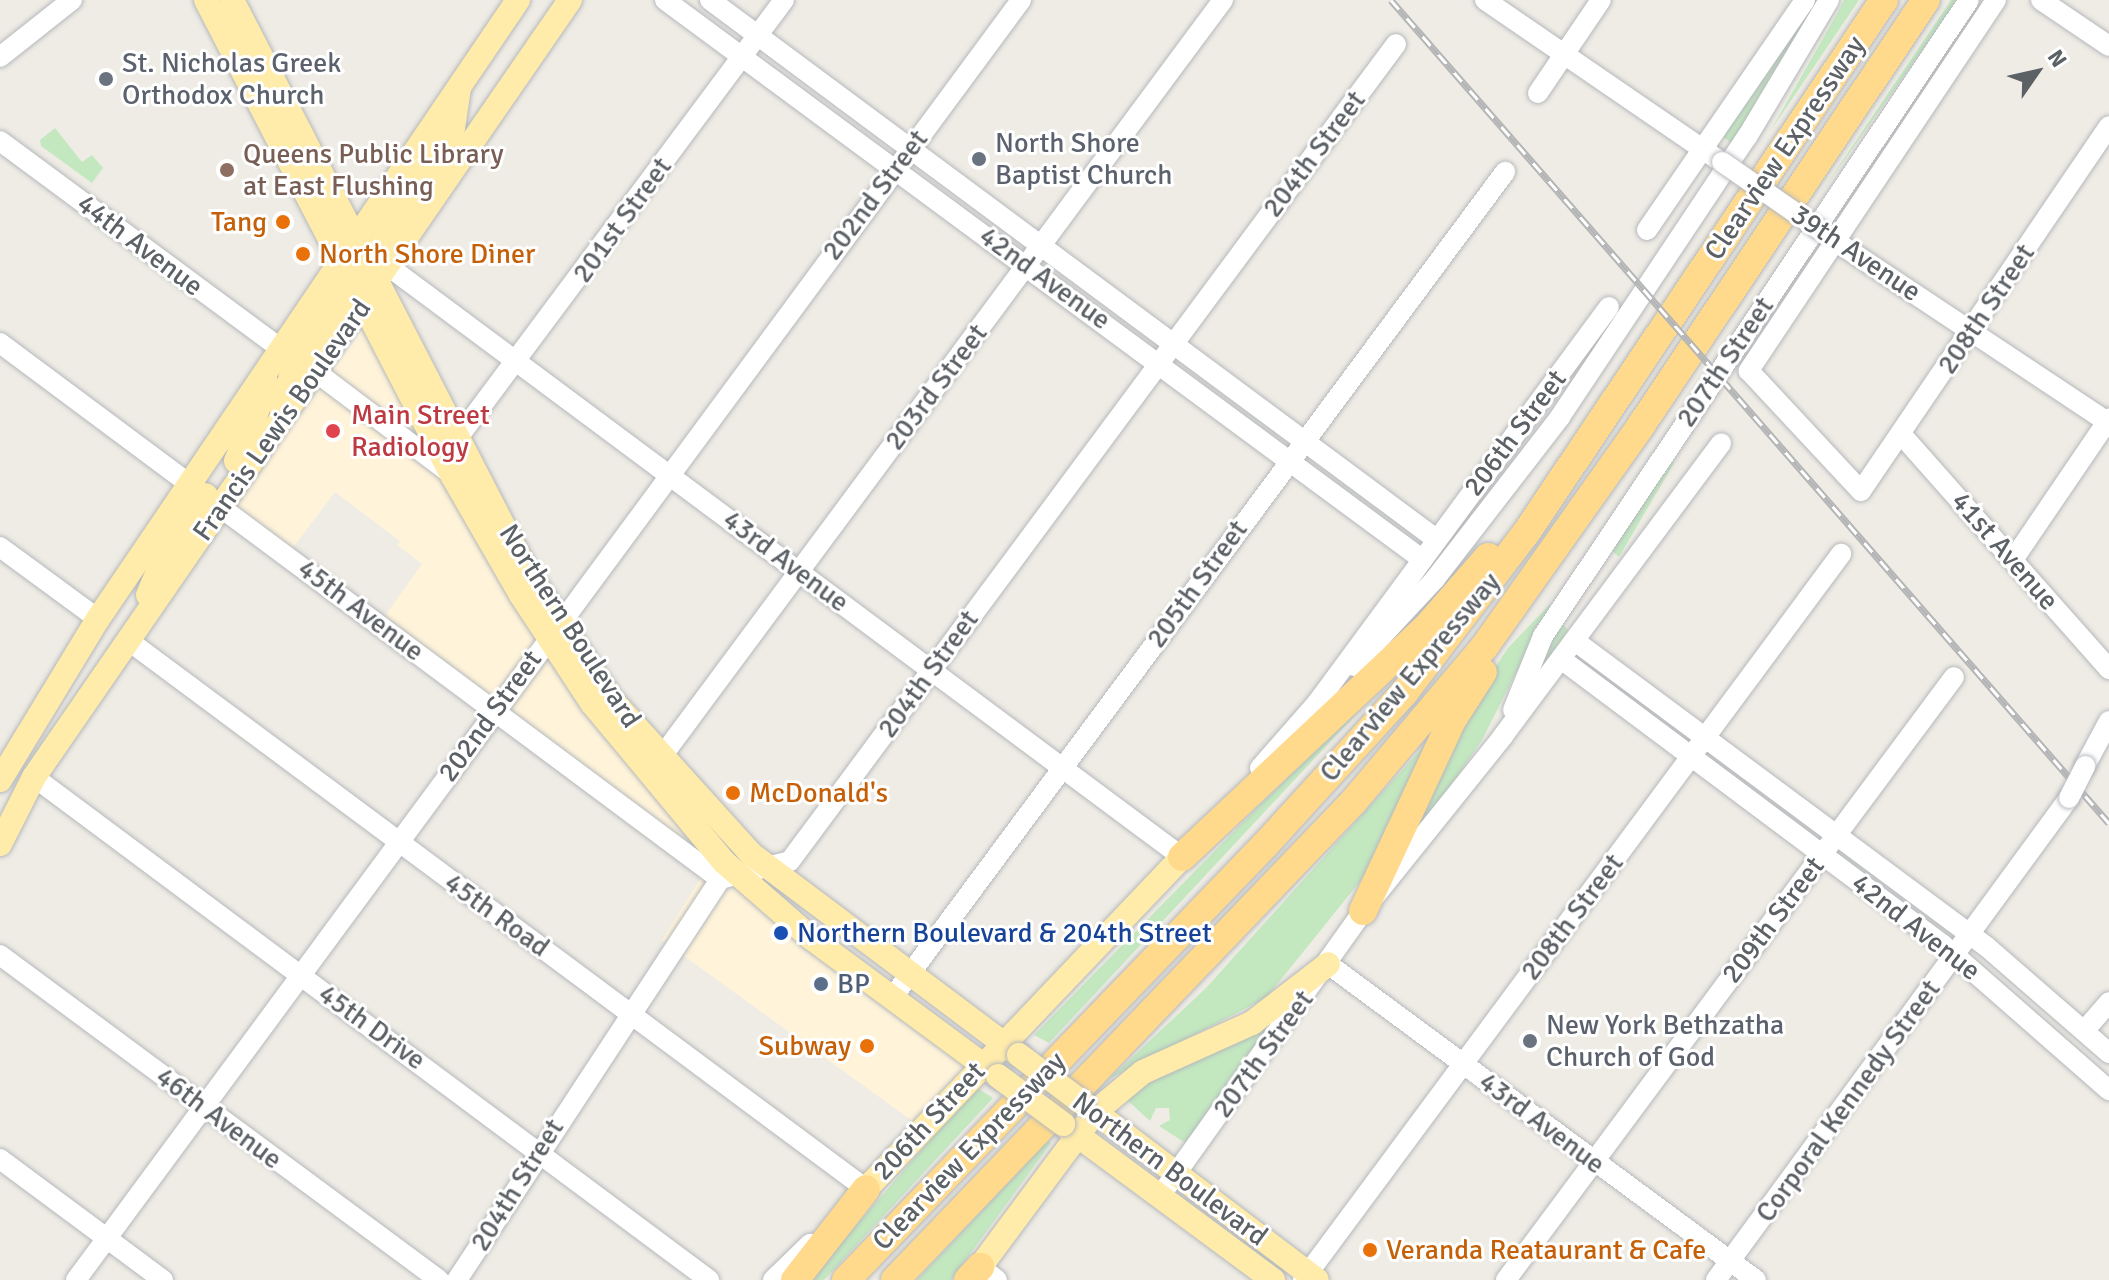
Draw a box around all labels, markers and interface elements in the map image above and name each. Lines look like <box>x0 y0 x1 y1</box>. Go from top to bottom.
street label: Clearview Expressway <box>1698 30 1872 266</box>
north arrow <box>1997 32 2077 112</box>
text: N <box>2042 44 2073 72</box>
place label: St. Nicholas Greek Orthodox Church <box>122 46 341 112</box>
marker: St. Nicholas Greek Orthodox Church <box>97 70 115 88</box>
street label: 204th Street <box>1256 84 1372 224</box>
street label: 202nd Street <box>815 123 935 267</box>
place label: North Shore Baptist Church <box>995 126 1172 192</box>
place label: Queens Public Library at East Flushing <box>243 137 504 203</box>
marker: North Shore Baptist Church <box>970 150 988 168</box>
street label: 201st Street <box>565 151 679 289</box>
marker: Queens Public Library at East Flushing <box>218 161 236 179</box>
street label: 44th Avenue <box>70 187 210 303</box>
street label: 39th Avenue <box>1785 197 1927 309</box>
place label: Tang <box>211 205 267 239</box>
marker: Tang <box>274 213 292 231</box>
street label: 42nd Avenue <box>973 219 1117 337</box>
place label: North Shore Diner <box>319 237 535 271</box>
street label: 208th Street <box>1930 238 2042 380</box>
marker: North Shore Diner <box>294 245 312 263</box>
street label: 207th Street <box>1669 291 1781 433</box>
street label: Francis Lewis Boulevard <box>186 293 378 547</box>
street label: 203rd Street <box>878 317 994 457</box>
street label: 206th Street <box>1457 363 1573 503</box>
place label: Main Street Radiology <box>351 398 490 464</box>
marker: Main Street Radiology <box>322 420 344 442</box>
street label: 41st Avenue <box>1944 485 2066 617</box>
street label: 43rd Avenue <box>716 503 856 619</box>
street label: 205th Street <box>1139 514 1255 654</box>
street label: Northern Boulevard <box>492 518 648 734</box>
street label: 45th Avenue <box>291 552 431 668</box>
street label: Clearview Expressway <box>1313 565 1507 789</box>
street label: 204th Street <box>870 604 986 744</box>
street label: 202nd Street <box>431 644 549 788</box>
place label: McDonald's <box>749 776 888 810</box>
marker: McDonald's <box>724 784 742 802</box>
street label: 208th Street <box>1514 847 1630 987</box>
street label: 209th Street <box>1715 850 1831 990</box>
street label: 45th Road <box>438 866 556 964</box>
street label: 42nd Avenue <box>1845 866 1987 988</box>
place label: Northern Boulevard & 204th Street <box>797 916 1212 950</box>
marker: Northern Boulevard & 204th Street <box>772 924 790 942</box>
place label: BP <box>837 967 870 1001</box>
street label: Corporal Kennedy Street <box>1749 973 1947 1229</box>
marker: BP <box>812 975 830 993</box>
street label: 45th Drive <box>312 977 432 1077</box>
street label: 207th Street <box>1205 984 1321 1124</box>
place label: New York Bethzatha Church of God <box>1546 1008 1784 1074</box>
place label: Subway <box>758 1029 851 1063</box>
marker: New York Bethzatha Church of God <box>1521 1032 1539 1050</box>
marker: Subway <box>858 1037 876 1055</box>
street label: Clearview Expressway <box>866 1045 1072 1257</box>
street label: 206th Street <box>866 1055 992 1187</box>
street label: 46th Avenue <box>149 1060 289 1176</box>
street label: 43rd Avenue <box>1472 1065 1612 1181</box>
street label: Northern Boulevard <box>1066 1085 1274 1253</box>
street label: 204th Street <box>463 1113 571 1257</box>
place label: Veranda Reataurant & Cafe <box>1386 1233 1706 1267</box>
marker: Veranda Reataurant & Cafe <box>1361 1241 1379 1259</box>

